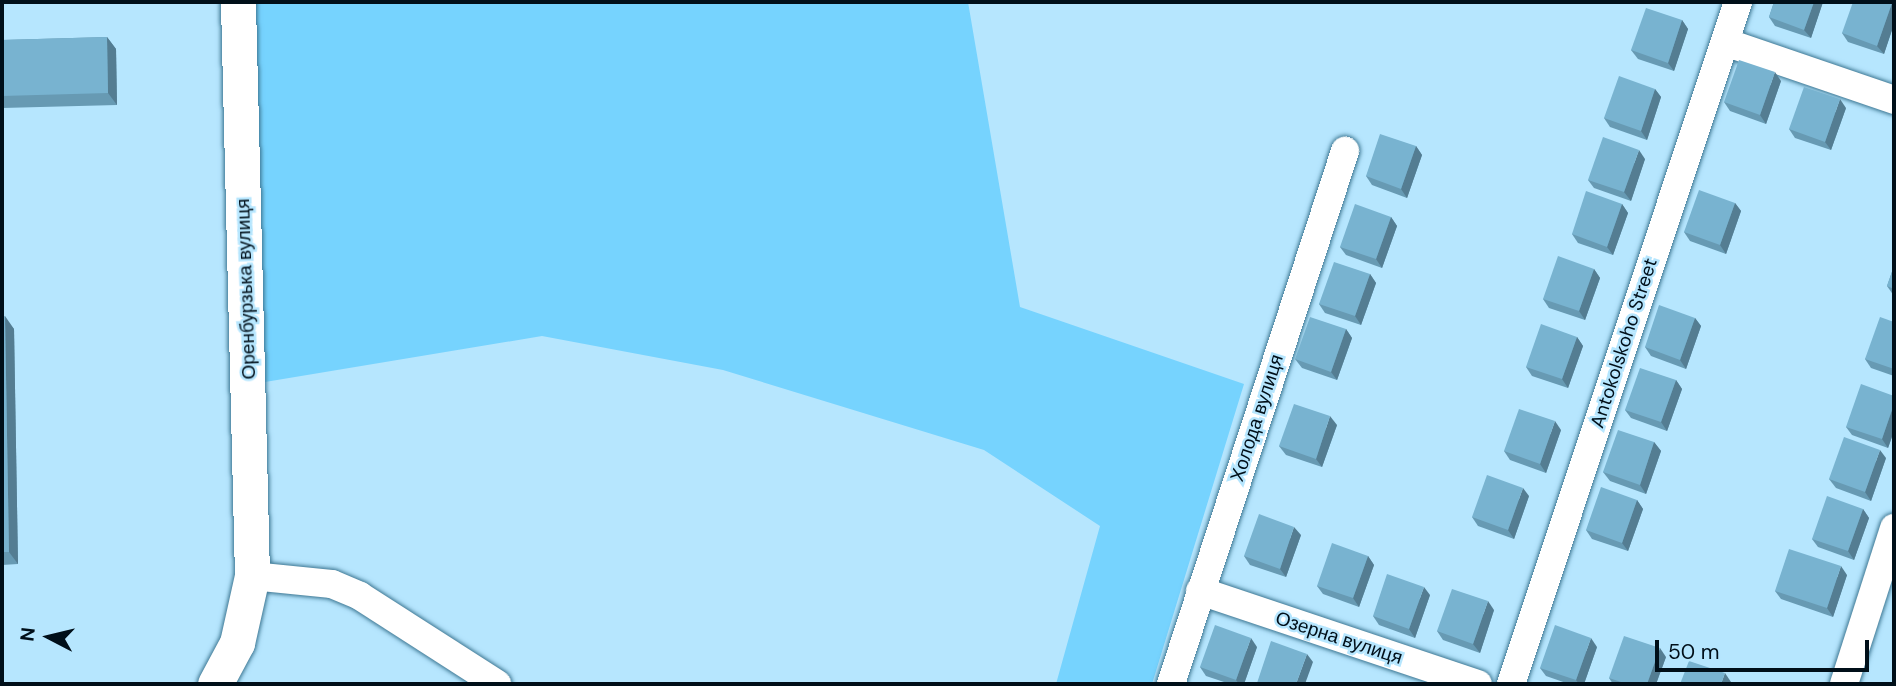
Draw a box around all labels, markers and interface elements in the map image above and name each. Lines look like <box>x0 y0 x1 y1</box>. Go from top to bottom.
street label: Оренбурзька вулиця <box>231 198 261 380</box>
street label: Antokolskoho Street <box>1586 255 1662 431</box>
street label: Холода вулиця <box>1226 352 1288 484</box>
north arrow <box>14 602 84 672</box>
street label: Озерна вулиця <box>1273 607 1405 669</box>
text: N <box>14 626 41 643</box>
scale bar <box>1658 626 1871 670</box>
text: 50 m <box>1668 638 1719 666</box>

